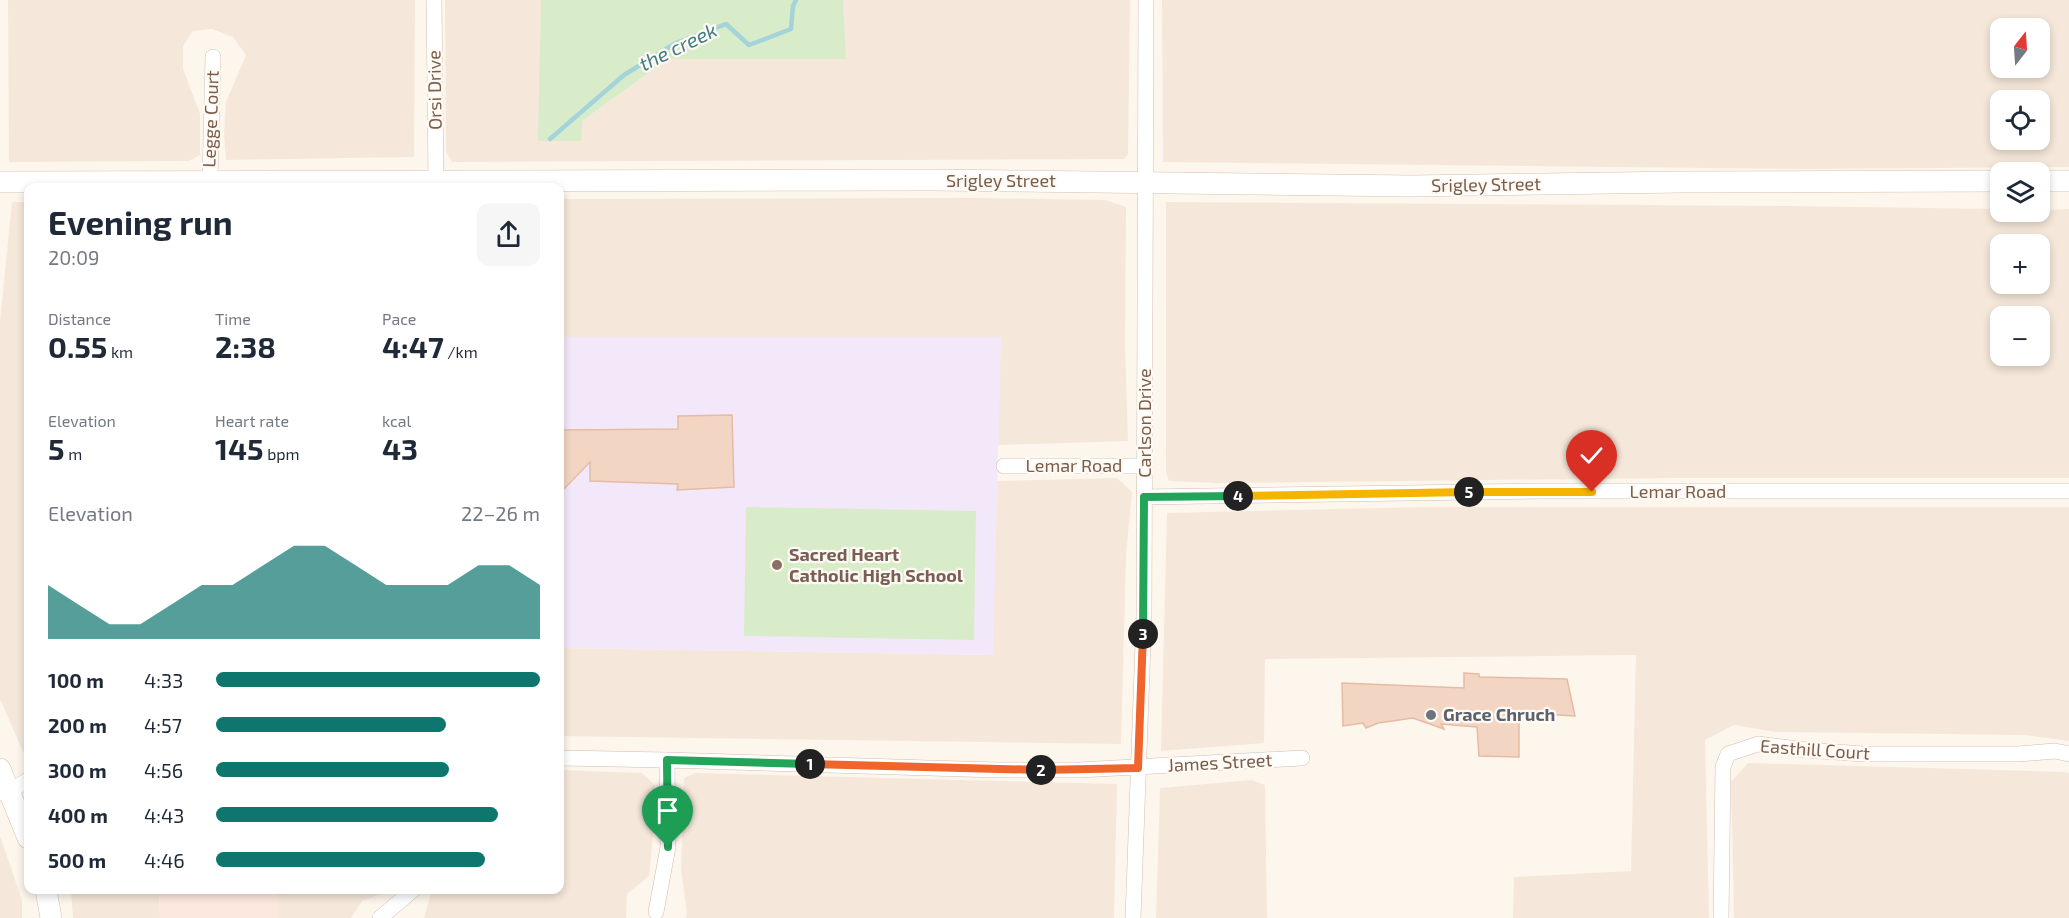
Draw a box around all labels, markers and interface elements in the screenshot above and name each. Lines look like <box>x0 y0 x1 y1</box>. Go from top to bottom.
water label: the creek <box>635 17 720 75</box>
north arrow <box>1990 18 2050 78</box>
map controls <box>1990 18 2050 366</box>
street label: Orsi Drive <box>422 50 446 130</box>
street label: Legge Court <box>197 70 223 168</box>
button: locate <box>1990 90 2050 150</box>
button: layers <box>1990 162 2050 222</box>
street label: Srigley Street <box>946 169 1056 191</box>
street label: Srigley Street <box>1431 172 1541 196</box>
text: Evening run <box>48 202 233 242</box>
button: share <box>477 203 540 266</box>
button: + <box>1990 234 2050 294</box>
text: 20:09 <box>48 245 100 269</box>
button: − <box>1990 306 2050 366</box>
text: Distance <box>48 309 111 328</box>
text: Time <box>215 309 251 328</box>
text: Pace <box>382 309 416 328</box>
text: 0.55 <box>48 328 107 364</box>
text: 2:38 <box>215 328 276 364</box>
text: 4:47 <box>382 328 444 364</box>
text: km <box>107 342 133 361</box>
text: /km <box>444 342 478 361</box>
street label: Carlson Drive <box>1133 368 1155 478</box>
text: Elevation <box>48 411 116 430</box>
text: Heart rate <box>215 411 289 430</box>
text: kcal <box>382 411 411 430</box>
text: 5 <box>48 430 65 466</box>
text: 145 <box>215 430 264 466</box>
text: 43 <box>382 430 418 466</box>
pin <box>1566 430 1617 492</box>
icon: check <box>1575 439 1608 472</box>
text: m <box>65 444 82 463</box>
text: bpm <box>264 444 300 463</box>
street label: Lemar Road <box>1026 454 1122 476</box>
pin: 5 <box>1454 477 1484 507</box>
street label: Lemar Road <box>1630 480 1726 502</box>
pin: 4 <box>1223 481 1253 511</box>
text: 5 <box>1465 482 1473 501</box>
text: 4 <box>1233 486 1243 505</box>
text: Elevation <box>48 501 133 525</box>
text: 22–26 m <box>461 501 540 525</box>
place label: Sacred Heart Catholic High School <box>789 543 963 586</box>
marker: Sacred Heart Catholic High School <box>770 558 784 572</box>
pin: 3 <box>1128 619 1158 649</box>
text: 3 <box>1138 624 1148 643</box>
text: 100 m <box>48 668 104 692</box>
text: 4:33 <box>144 668 183 692</box>
place label: Grace Chruch <box>1443 703 1555 725</box>
marker: Grace Chruch <box>1424 708 1438 722</box>
text: 200 m <box>48 713 107 737</box>
text: 4:57 <box>144 713 182 737</box>
street label: Easthill Court <box>1759 734 1871 764</box>
street label: James Street <box>1167 748 1273 776</box>
pin: 1 <box>795 749 825 779</box>
text: 1 <box>807 754 813 773</box>
pin: 2 <box>1026 755 1056 785</box>
text: 300 m <box>48 758 107 782</box>
text: 4:56 <box>144 758 183 782</box>
text: 2 <box>1036 760 1046 779</box>
pin <box>642 785 693 847</box>
icon: arrive <box>651 794 684 827</box>
text: 400 m <box>48 803 108 827</box>
text: 4:43 <box>144 803 184 827</box>
text: 500 m <box>48 848 106 872</box>
text: 4:46 <box>144 848 185 872</box>

